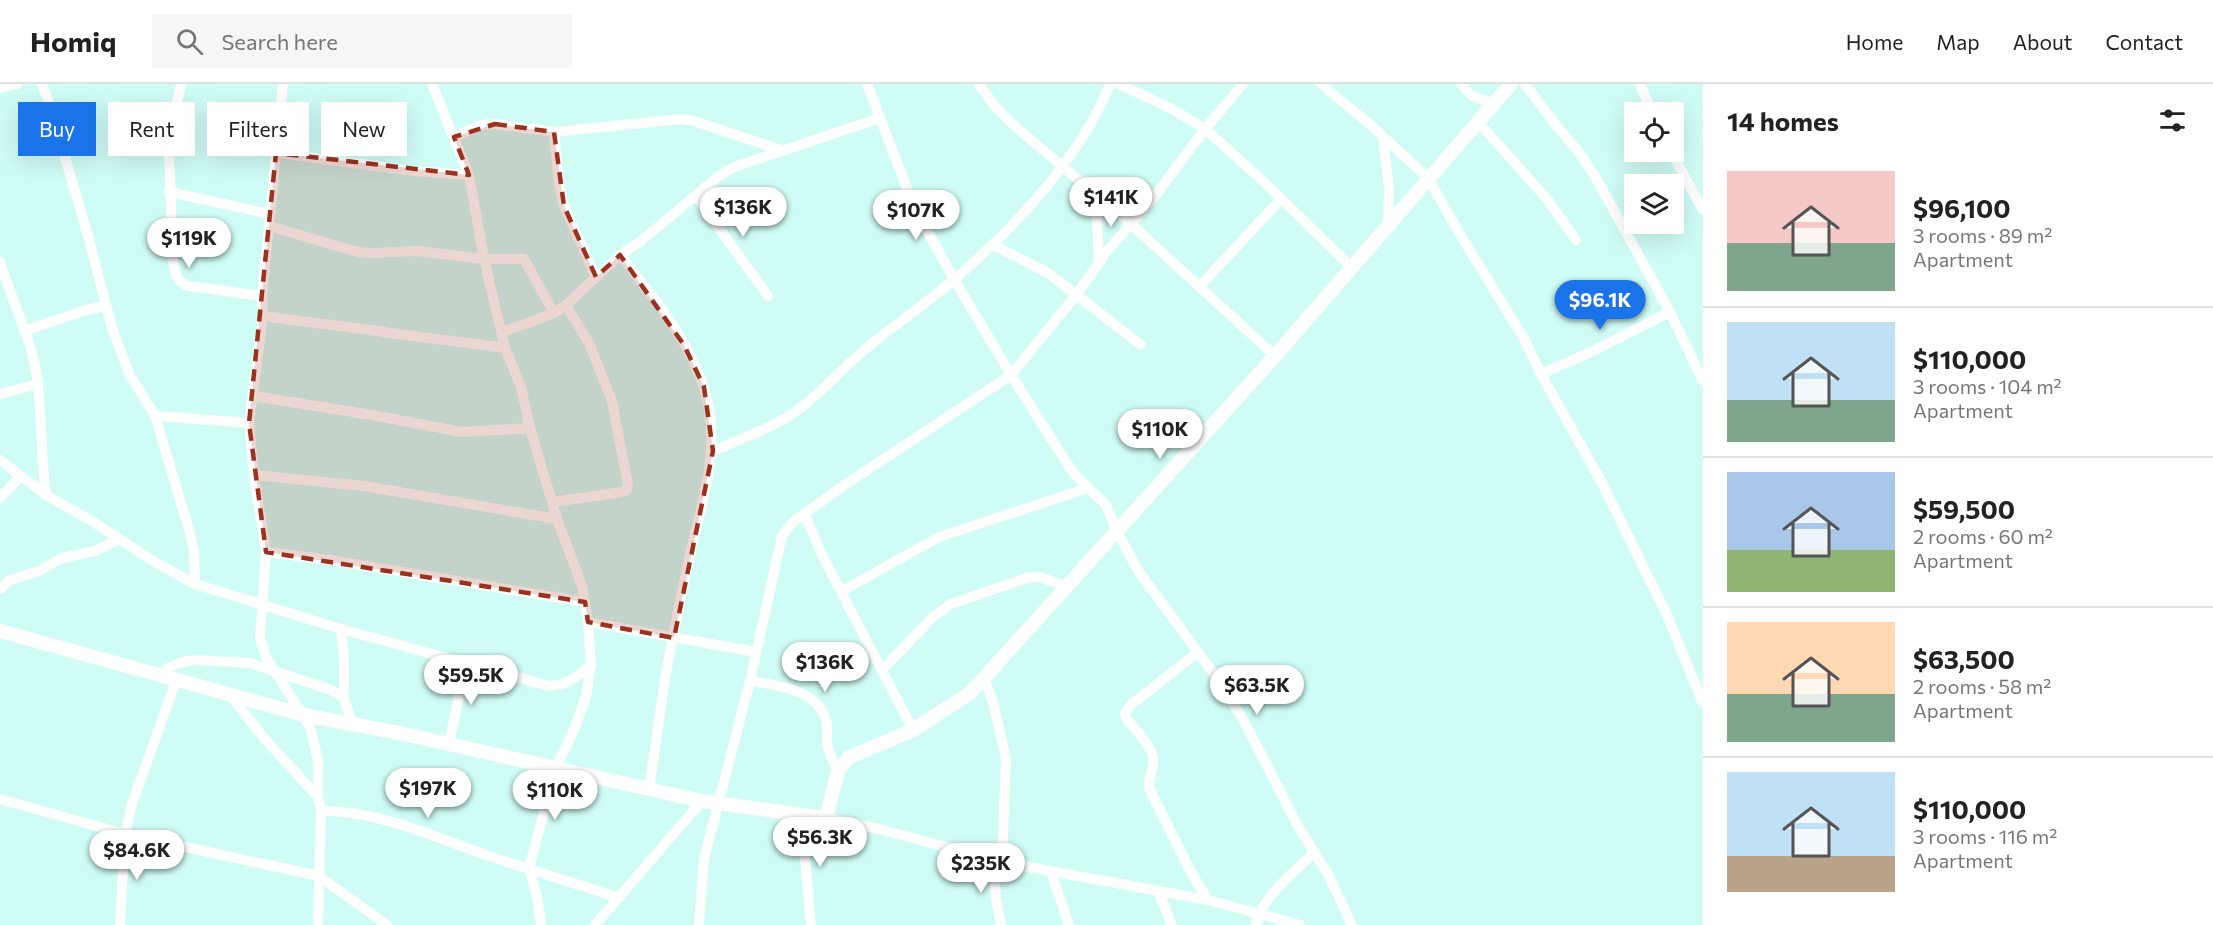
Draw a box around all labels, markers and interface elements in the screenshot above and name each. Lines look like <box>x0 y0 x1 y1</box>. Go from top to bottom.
search box <box>152 14 572 68</box>
text: Homiq <box>30 24 116 58</box>
icon: search <box>173 25 206 58</box>
text: Search here <box>221 28 338 55</box>
text: Home <box>1846 29 1903 54</box>
text: Map <box>1936 29 1980 54</box>
text: About <box>2013 29 2072 54</box>
text: Contact <box>2105 29 2183 54</box>
chip: Buy <box>18 102 96 156</box>
chip: Rent <box>108 102 195 156</box>
chip: Filters <box>207 102 309 156</box>
chip: New <box>321 102 407 156</box>
map controls <box>1624 102 1684 234</box>
button: locate <box>1624 102 1684 162</box>
icon: filters <box>2156 104 2189 137</box>
text: 14 homes <box>1727 105 1839 136</box>
button: layers <box>1624 174 1684 234</box>
pin: $141K <box>1069 177 1153 228</box>
text: $141K <box>1083 184 1139 208</box>
pin: $136K <box>701 187 785 238</box>
pin: $107K <box>874 190 958 241</box>
text: $96,100 <box>1913 192 2011 223</box>
text: $136K <box>714 194 772 218</box>
icon: home <box>1775 195 1847 267</box>
text: $107K <box>887 197 945 221</box>
pin: $119K <box>147 218 231 269</box>
text: 3 rooms · 89 m² <box>1913 223 2052 247</box>
text: $119K <box>161 225 217 249</box>
text: Apartment <box>1913 247 2013 271</box>
pin: $96.1K <box>1551 280 1649 331</box>
text: $96.1K <box>1569 287 1631 311</box>
text: $110,000 <box>1913 343 2026 374</box>
icon: home <box>1775 346 1847 418</box>
text: 3 rooms · 104 m² <box>1913 374 2062 398</box>
text: Apartment <box>1913 398 2013 422</box>
pin: $110K <box>1118 409 1202 460</box>
text: $110K <box>1132 416 1188 440</box>
text: $59,500 <box>1913 493 2015 524</box>
icon: home <box>1775 496 1847 568</box>
text: 2 rooms · 60 m² <box>1913 524 2053 548</box>
text: Apartment <box>1913 548 2013 572</box>
pin: $136K <box>783 642 867 693</box>
text: $63,500 <box>1913 643 2015 674</box>
icon: home <box>1775 646 1847 718</box>
text: $136K <box>796 649 854 673</box>
pin: $59.5K <box>422 655 520 706</box>
text: $59.5K <box>438 662 504 686</box>
pin: $63.5K <box>1208 665 1306 716</box>
text: $63.5K <box>1224 672 1290 696</box>
text: 2 rooms · 58 m² <box>1913 674 2051 698</box>
text: Apartment <box>1913 698 2013 722</box>
pin: $197K <box>386 768 470 819</box>
pin: $110K <box>513 770 597 821</box>
text: $197K <box>399 775 457 799</box>
text: $110K <box>527 777 583 801</box>
text: $110,000 <box>1913 793 2026 824</box>
icon: home <box>1775 796 1847 868</box>
pin: $56.3K <box>771 817 869 868</box>
text: $56.3K <box>787 824 853 848</box>
text: 3 rooms · 116 m² <box>1913 824 2057 848</box>
pin: $84.6K <box>88 830 186 881</box>
text: $84.6K <box>103 837 171 861</box>
pin: $235K <box>939 843 1023 894</box>
text: Apartment <box>1913 848 2013 872</box>
text: $235K <box>951 850 1011 874</box>

